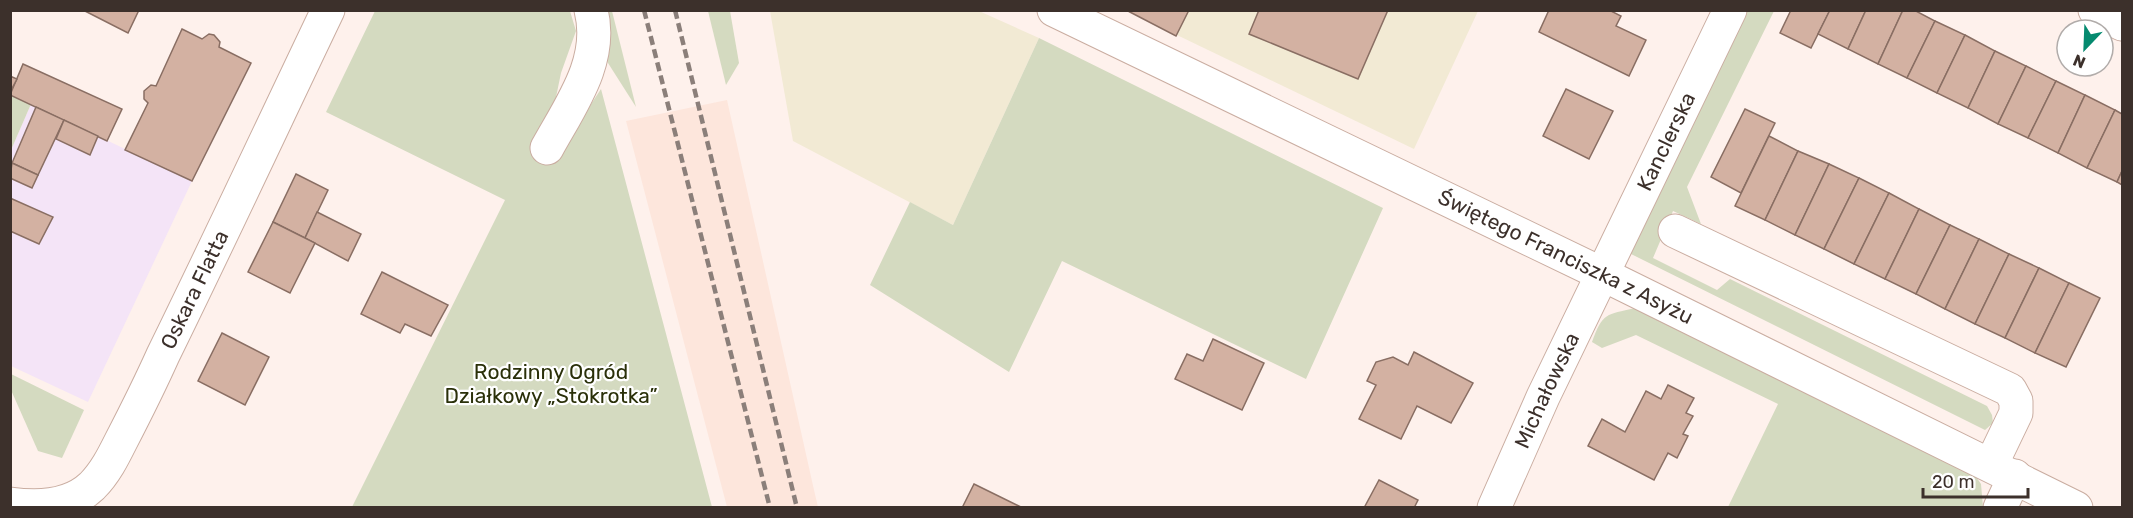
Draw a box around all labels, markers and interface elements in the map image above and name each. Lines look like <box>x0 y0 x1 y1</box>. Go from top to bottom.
north arrow <box>2055 18 2115 78</box>
text: N <box>2070 50 2088 72</box>
street label: Kanclerska <box>1632 88 1700 195</box>
street label: Świętego Franciszka z Asyżu <box>1434 184 1697 329</box>
street label: Oskara Flatta <box>155 226 233 353</box>
street label: Michałowska <box>1509 328 1584 452</box>
park label: Rodzinny Ogród Działkowy „Stokrotka” <box>444 359 658 408</box>
scale bar <box>1923 461 2028 499</box>
text: 20 m <box>1932 471 1974 493</box>

